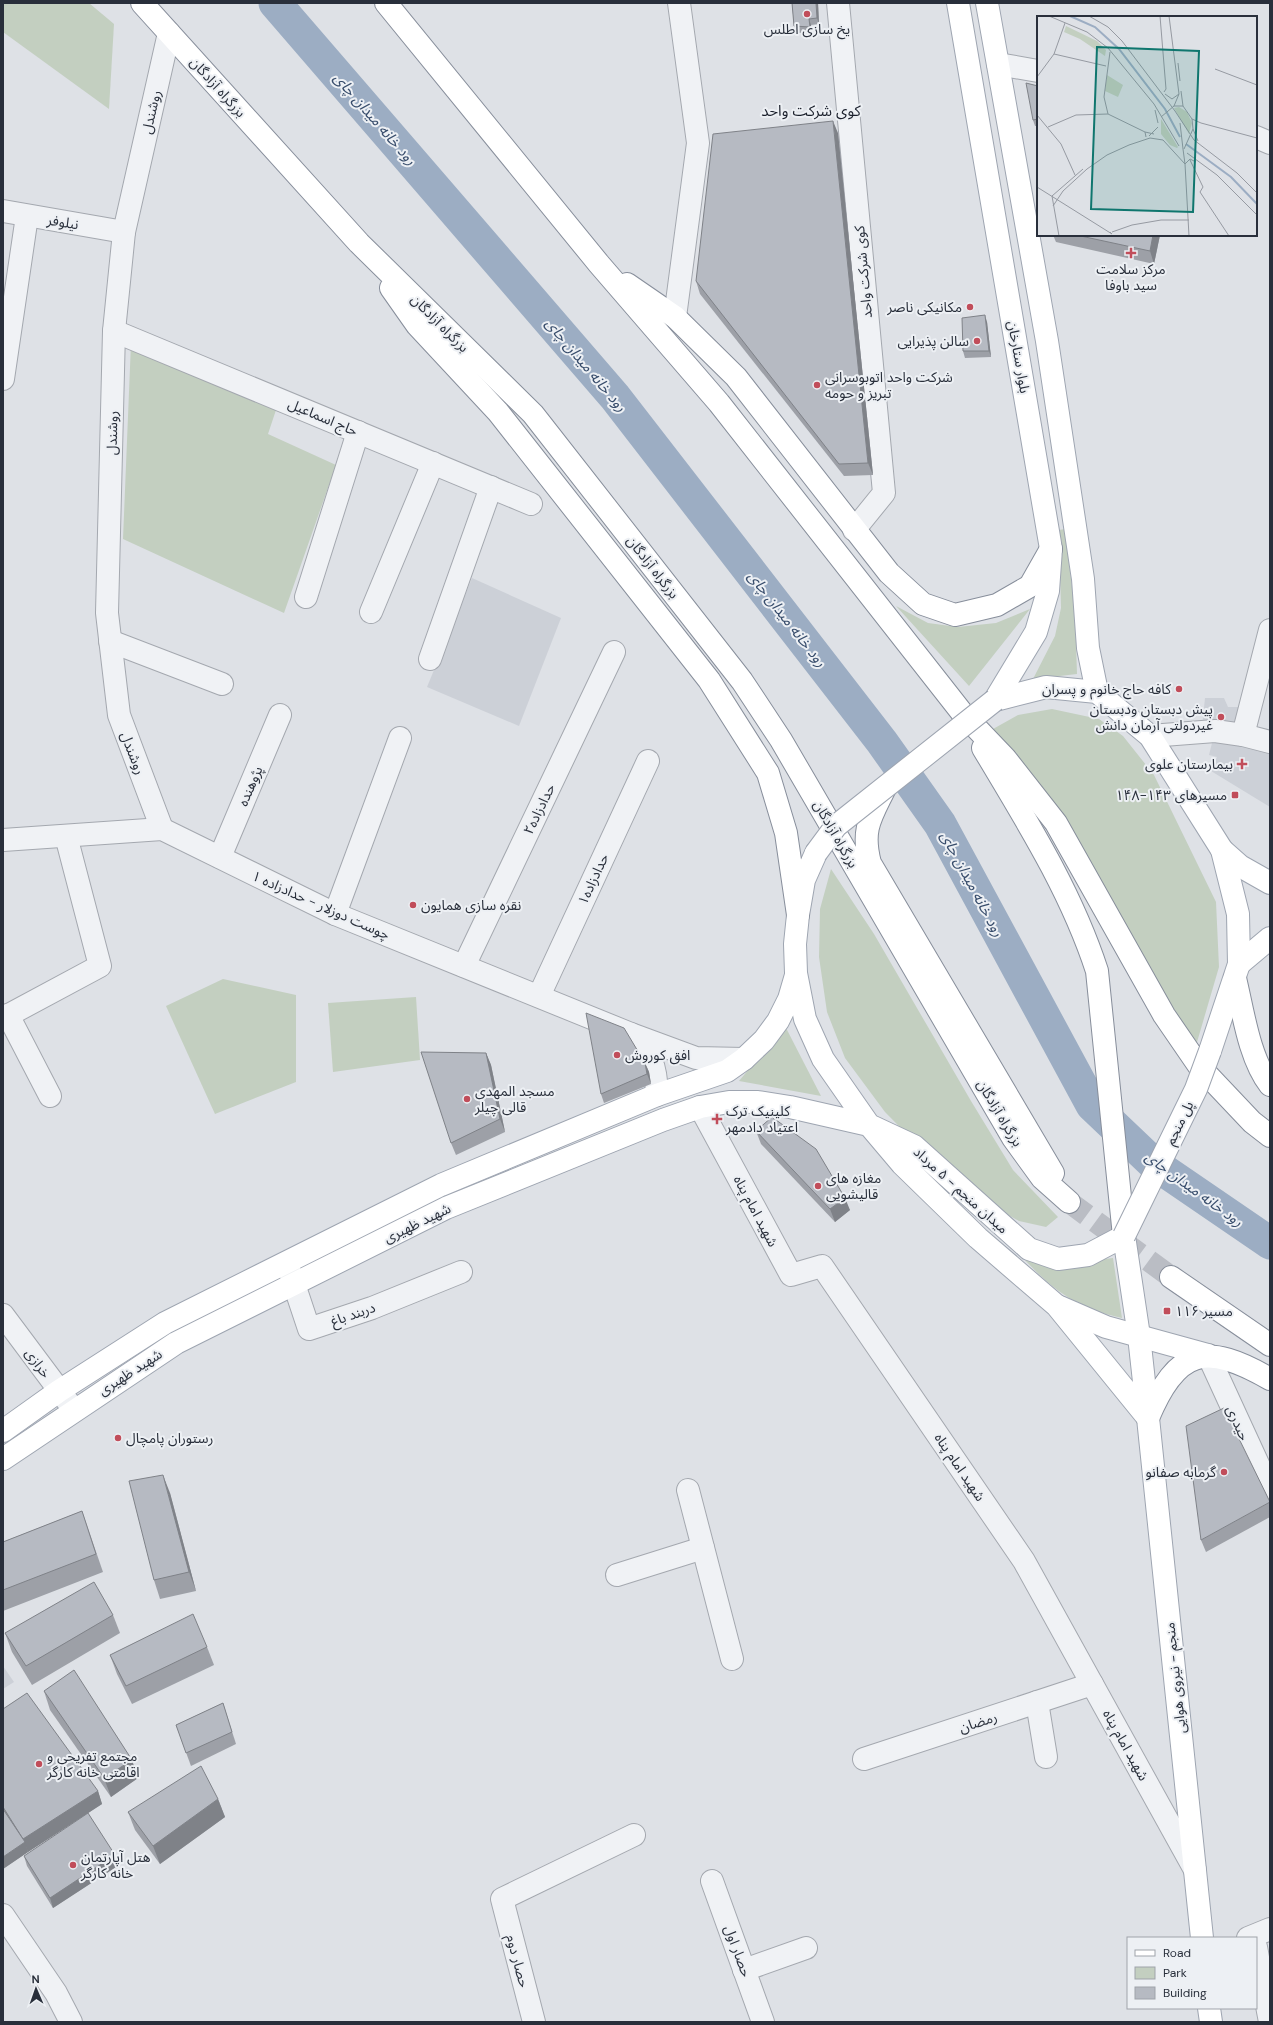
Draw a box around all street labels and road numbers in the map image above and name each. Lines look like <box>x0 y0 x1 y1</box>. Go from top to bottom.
street label: بزرگراه آزادگان <box>186 53 250 121</box>
street label: روشندل <box>137 88 165 136</box>
street label: نیلوفر <box>45 210 80 233</box>
street label: کوی شرکت واحد <box>850 225 876 319</box>
street label: بزرگراه آزادگان <box>407 290 473 356</box>
street label: بلوار ستارخان <box>1004 319 1034 395</box>
street label: حاج اسماعیل <box>285 394 361 442</box>
street label: روشندل <box>103 411 121 455</box>
street label: بزرگراه آزادگان <box>623 532 683 602</box>
street label: روشندل <box>117 729 149 777</box>
street label: پژوهنده <box>234 763 268 809</box>
street label: حدادزاده۲ <box>519 781 559 837</box>
street label: بزرگراه آزادگان <box>809 797 863 871</box>
street label: حدادزاده۱ <box>573 851 613 907</box>
street label: چوست دوزلار - حدادزاده ۱ <box>249 867 393 944</box>
street label: بزرگراه آزادگان <box>973 1076 1027 1150</box>
street label: پل منجم <box>1161 1098 1199 1149</box>
street label: میدان منجم - ۵ مرداد <box>908 1143 1012 1239</box>
street label: شهید امام پناه <box>728 1172 782 1251</box>
street label: شهید ظهیری <box>380 1199 454 1247</box>
street label: دربند باغ <box>328 1298 379 1332</box>
street label: خرازی <box>21 1345 55 1381</box>
street label: شهید ظهیری <box>95 1345 165 1399</box>
street label: حیدری <box>1222 1403 1254 1443</box>
street label: شهید امام پناه <box>929 1429 989 1506</box>
street label: منجم - نیروی هوایی <box>1160 1621 1192 1734</box>
street label: شهید امام پناه <box>1097 1706 1153 1785</box>
street label: رمضان <box>957 1707 999 1737</box>
street label: حصار اول <box>720 1923 756 1979</box>
street label: حصار دوم <box>500 1933 534 1990</box>

